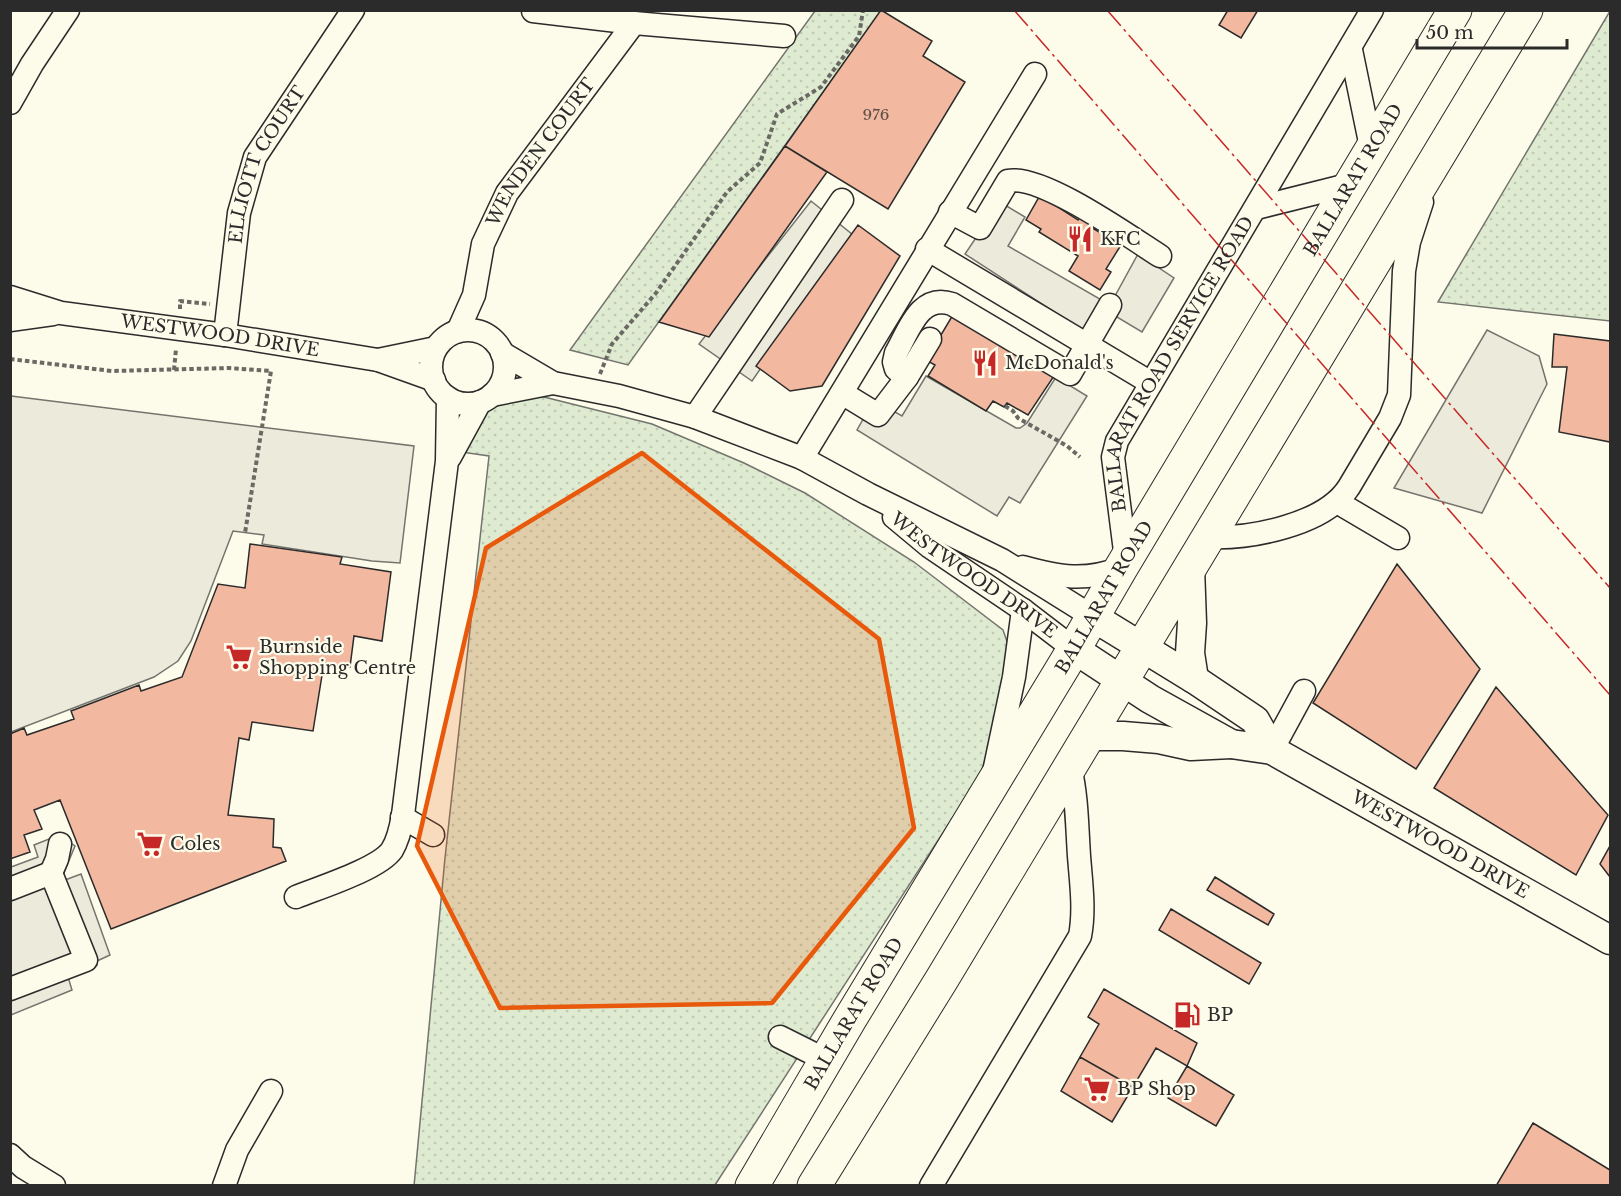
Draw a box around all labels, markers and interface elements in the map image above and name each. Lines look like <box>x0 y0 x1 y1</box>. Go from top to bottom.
scale bar <box>1417 12 1567 50</box>
text: 50 m <box>1426 22 1474 44</box>
street label: WENDEN COURT <box>482 74 600 231</box>
street label: ELLIOTT COURT <box>225 81 310 245</box>
street label: BALLARAT ROAD <box>1299 100 1407 260</box>
house number: 976 <box>863 105 889 124</box>
street label: BALLARAT ROAD SERVICE ROAD <box>1102 212 1258 513</box>
restaurant icon: KFC <box>1065 224 1095 254</box>
place label: KFC <box>1100 228 1141 250</box>
street label: WESTWOOD DRIVE <box>118 310 321 361</box>
restaurant icon: McDonald's <box>970 348 1000 378</box>
place label: McDonald's <box>1005 352 1114 374</box>
street label: WESTWOOD DRIVE <box>885 507 1061 643</box>
street label: BALLARAT ROAD <box>1051 517 1158 678</box>
place label: Burnside Shopping Centre <box>259 636 416 679</box>
supermarket icon: Burnside Shopping Centre <box>224 642 254 672</box>
street label: WESTWOOD DRIVE <box>1347 785 1533 903</box>
supermarket icon: Coles <box>135 829 165 859</box>
place label: Coles <box>170 833 221 855</box>
street label: BALLARAT ROAD <box>800 934 908 1094</box>
fuel station icon: BP <box>1172 1000 1202 1030</box>
place label: BP <box>1207 1004 1233 1026</box>
supermarket icon: BP Shop <box>1082 1074 1112 1104</box>
place label: BP Shop <box>1117 1078 1196 1100</box>

